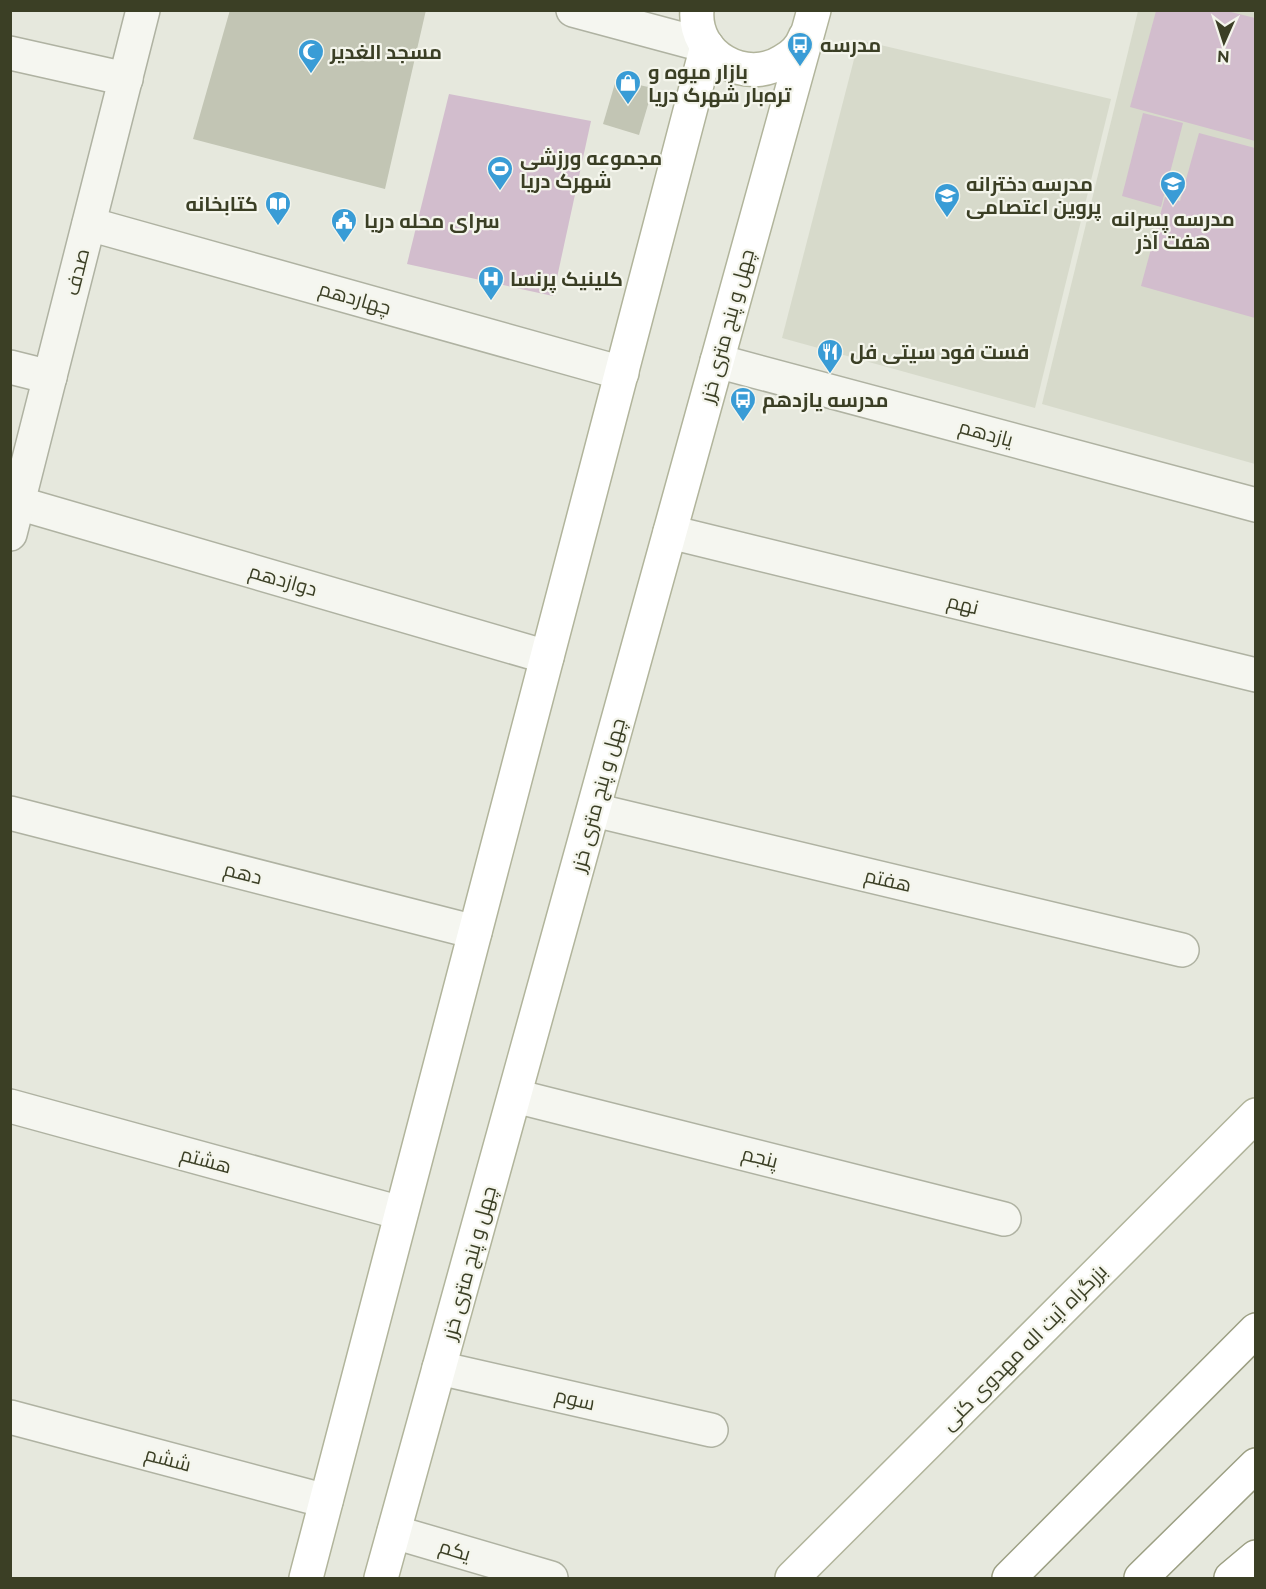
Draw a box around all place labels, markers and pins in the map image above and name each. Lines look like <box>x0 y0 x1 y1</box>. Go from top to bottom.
bus stop icon: مدرسه <box>785 30 815 68</box>
place label: مدرسه <box>820 33 881 57</box>
mosque icon: مسجد الغدیر <box>296 37 326 75</box>
place label: مسجد الغدیر <box>329 40 442 64</box>
place label: بازار میوه و تره‌بار شهرک دریا <box>648 60 792 108</box>
shop icon: بازار میوه و تره‌بار شهرک دریا <box>613 68 643 106</box>
place label: مجموعه ورزشی شهرک دریا <box>520 146 662 194</box>
sports icon: مجموعه ورزشی شهرک دریا <box>485 154 515 192</box>
school or university icon: مدرسه پسرانه هفت آذر <box>1158 169 1188 207</box>
place label: مدرسه دخترانه پروین اعتصامی <box>966 172 1101 221</box>
school or university icon: مدرسه دخترانه پروین اعتصامی <box>932 181 962 219</box>
library icon: کتابخانه <box>263 189 293 227</box>
place label: کتابخانه <box>186 192 258 216</box>
public building icon: سرای محله دریا <box>329 206 359 244</box>
place label: مدرسه پسرانه هفت آذر <box>1111 207 1235 254</box>
place label: سرای محله دریا <box>364 209 500 233</box>
hospital icon: کلینیک پرنسا <box>476 264 506 302</box>
place label: کلینیک پرنسا <box>510 267 623 293</box>
restaurant icon: فست فود سیتی فل <box>815 337 845 375</box>
place label: فست فود سیتی فل <box>850 340 1029 364</box>
bus stop icon: مدرسه یازدهم <box>728 385 758 423</box>
place label: مدرسه یازدهم <box>762 388 889 414</box>

